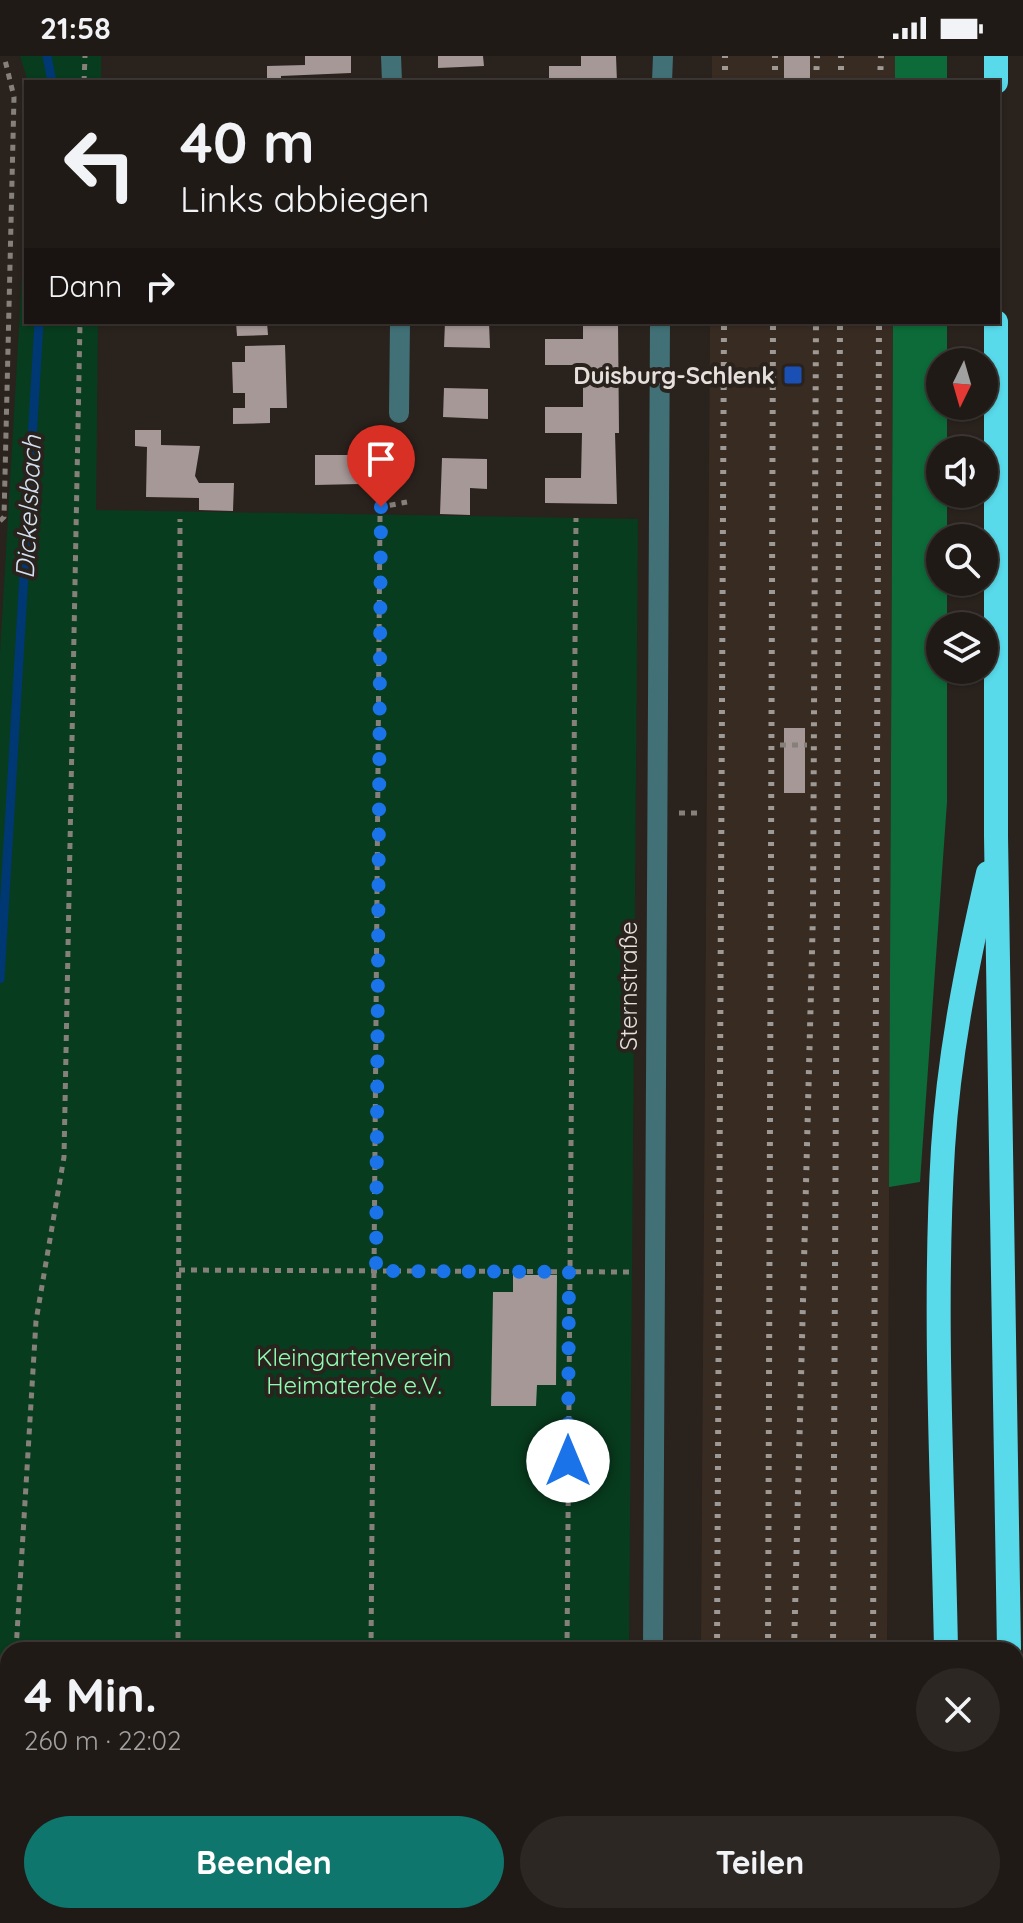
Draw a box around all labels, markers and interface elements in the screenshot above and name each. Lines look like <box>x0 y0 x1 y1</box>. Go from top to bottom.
text: 21:58 <box>40 9 111 47</box>
text: 40 m <box>180 107 315 177</box>
icon: left <box>48 112 152 216</box>
text: Links abbiegen <box>180 176 430 221</box>
icon: right <box>138 264 182 308</box>
text: Dann <box>48 267 122 305</box>
north arrow <box>926 348 998 420</box>
map controls <box>926 348 998 684</box>
place label: Duisburg-Schlenk <box>573 360 775 390</box>
marker: Duisburg-Schlenk <box>782 364 804 386</box>
pin <box>347 425 415 507</box>
water label: Dickelsbach <box>8 433 48 580</box>
button: sound <box>926 436 998 508</box>
icon: arrive <box>359 437 403 481</box>
button: search <box>926 524 998 596</box>
button: layers <box>926 612 998 684</box>
street label: Sternstraße <box>613 921 643 1051</box>
park label: Kleingartenverein Heimaterde e.V. <box>256 1342 452 1400</box>
position arrow <box>526 1419 610 1503</box>
text: 4 Min. <box>24 1664 157 1724</box>
button: close <box>916 1668 1000 1752</box>
text: 260 m · 22:02 <box>24 1724 181 1757</box>
button: Beenden <box>24 1816 504 1908</box>
button: Teilen <box>520 1816 1000 1908</box>

